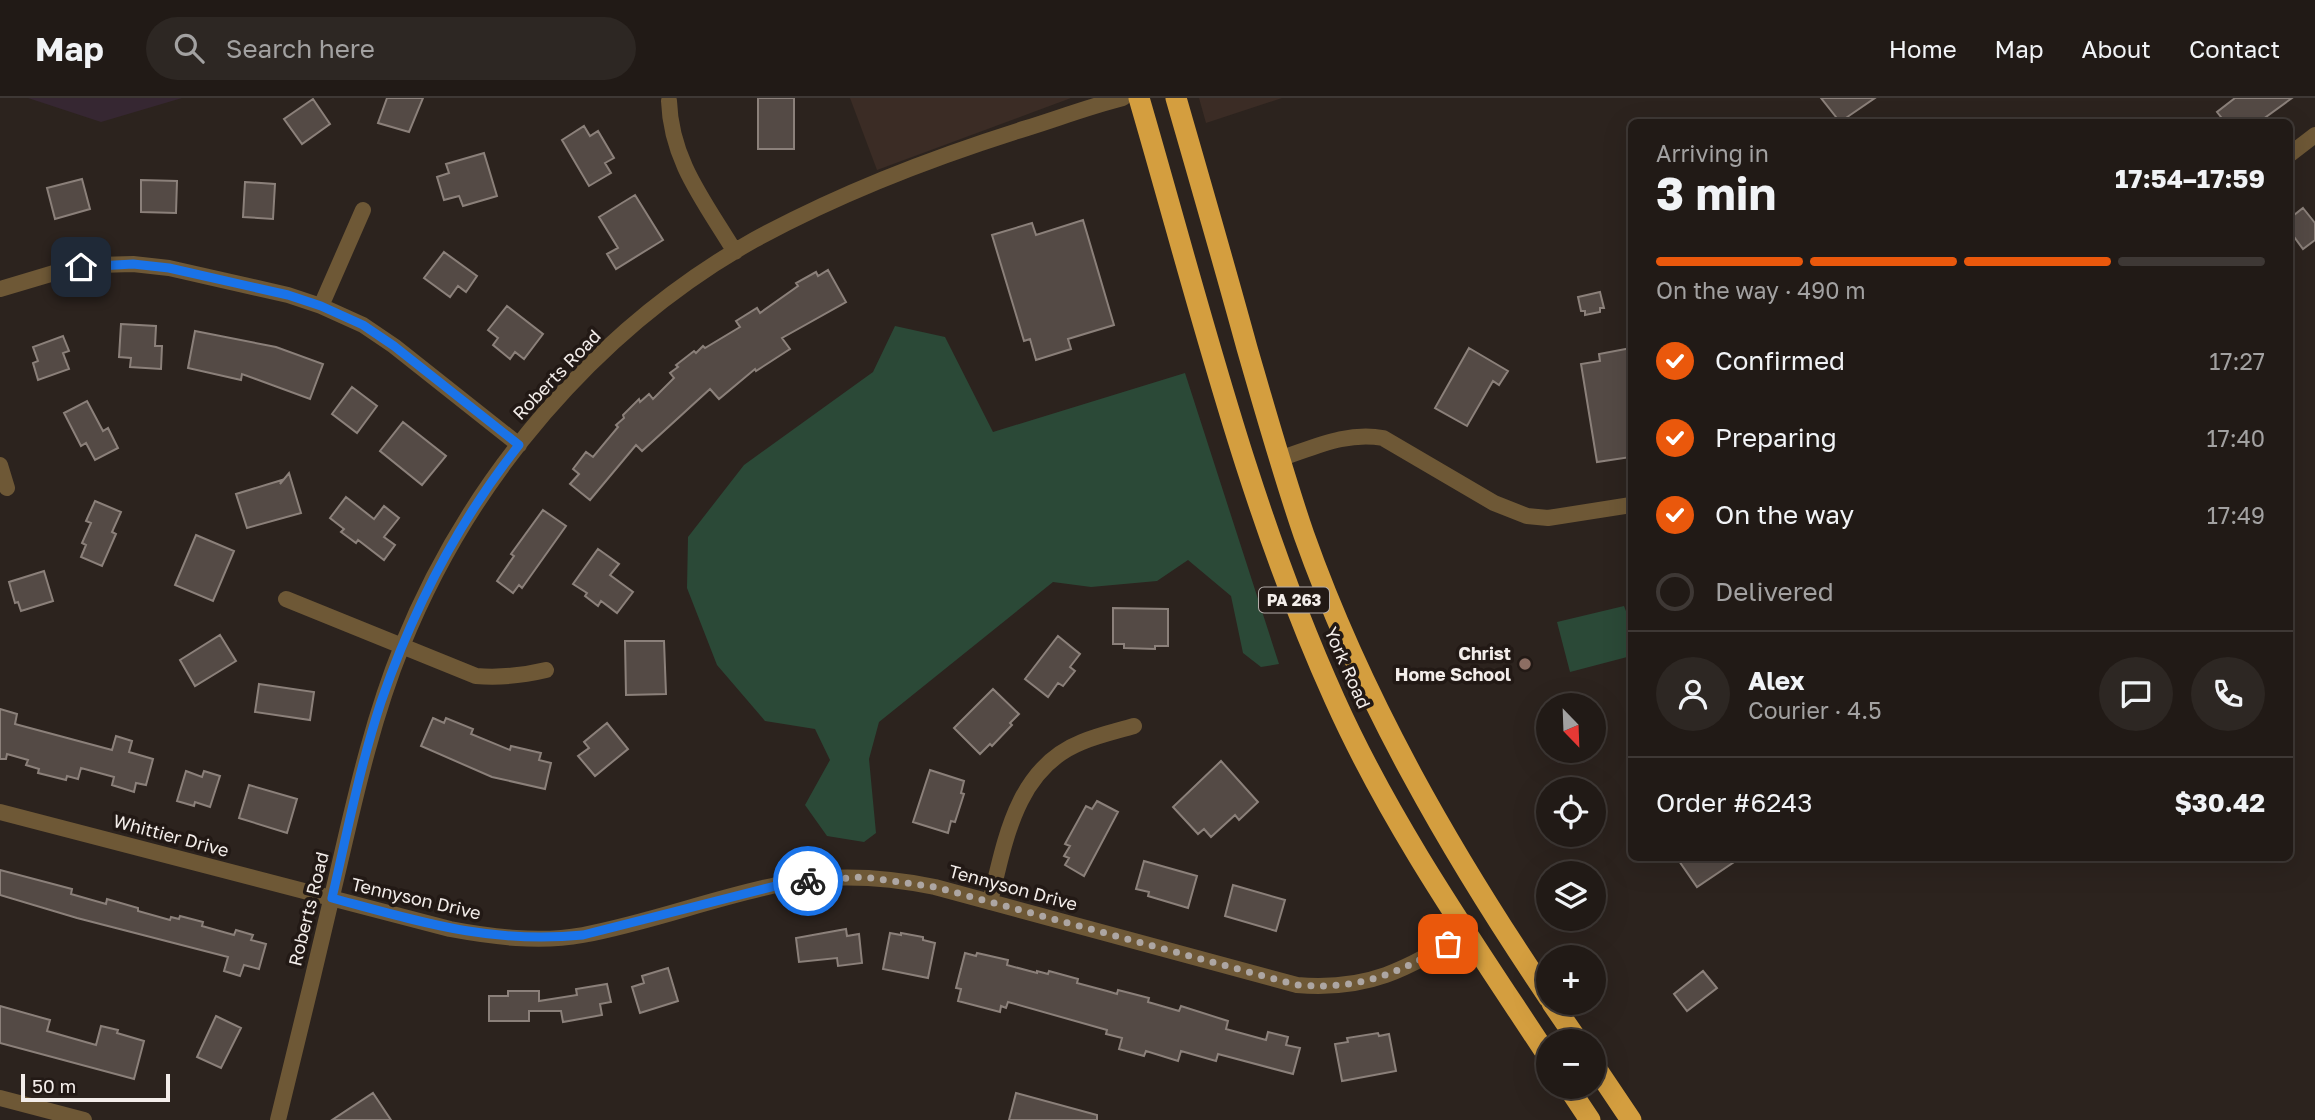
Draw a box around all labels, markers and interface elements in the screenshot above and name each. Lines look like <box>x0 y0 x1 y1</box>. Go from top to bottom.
search box <box>146 17 636 80</box>
text: Map <box>35 29 104 68</box>
icon: search <box>170 29 208 67</box>
text: Search here <box>226 33 375 64</box>
text: Home <box>1889 34 1957 63</box>
text: Map <box>1995 34 2044 63</box>
text: About <box>2082 34 2151 63</box>
text: Contact <box>2189 34 2280 63</box>
text: Arriving in <box>1656 139 1769 167</box>
text: 17:54–17:59 <box>2115 163 2265 194</box>
text: 3 min <box>1656 165 1776 220</box>
pin <box>51 237 111 297</box>
icon: home <box>62 248 100 286</box>
text: On the way · 490 m <box>1656 276 1866 304</box>
street label: Roberts Road <box>508 325 605 424</box>
icon: check <box>1656 342 1694 380</box>
text: Confirmed <box>1715 345 1845 376</box>
text: 17:27 <box>2209 347 2265 375</box>
icon: check <box>1656 419 1694 457</box>
text: Preparing <box>1715 422 1837 453</box>
text: 17:40 <box>2206 424 2265 452</box>
icon: check <box>1656 496 1694 534</box>
text: On the way <box>1715 499 1854 530</box>
text: 17:49 <box>2207 501 2265 529</box>
text: Delivered <box>1715 576 1834 607</box>
road number: PA 263 <box>1259 587 1329 612</box>
street label: York Road <box>1320 624 1376 712</box>
place label: Christ Home School <box>1395 642 1511 685</box>
marker: Christ Home School <box>1517 656 1533 672</box>
button: person <box>1656 657 1730 731</box>
button: chat <box>2099 657 2173 731</box>
button: phone <box>2191 657 2265 731</box>
text: Alex <box>1748 665 1805 696</box>
north arrow <box>1536 693 1606 763</box>
map controls <box>1536 693 1606 1099</box>
text: Courier · 4.5 <box>1748 696 1881 724</box>
button: locate <box>1536 777 1606 847</box>
text: Order #6243 <box>1656 787 1812 818</box>
text: $30.42 <box>2174 787 2265 818</box>
street label: Whittier Drive <box>111 809 231 861</box>
courier <box>773 846 843 916</box>
street label: Roberts Road <box>283 849 333 968</box>
street label: Tennyson Drive <box>946 859 1080 915</box>
button: layers <box>1536 861 1606 931</box>
icon: bike <box>789 862 827 900</box>
street label: Tennyson Drive <box>349 872 483 924</box>
pin <box>1418 914 1478 974</box>
icon: bag <box>1429 925 1467 963</box>
button: + <box>1536 945 1606 1015</box>
button: − <box>1536 1029 1606 1099</box>
scale bar <box>21 1071 170 1103</box>
text: 50 m <box>32 1074 76 1097</box>

